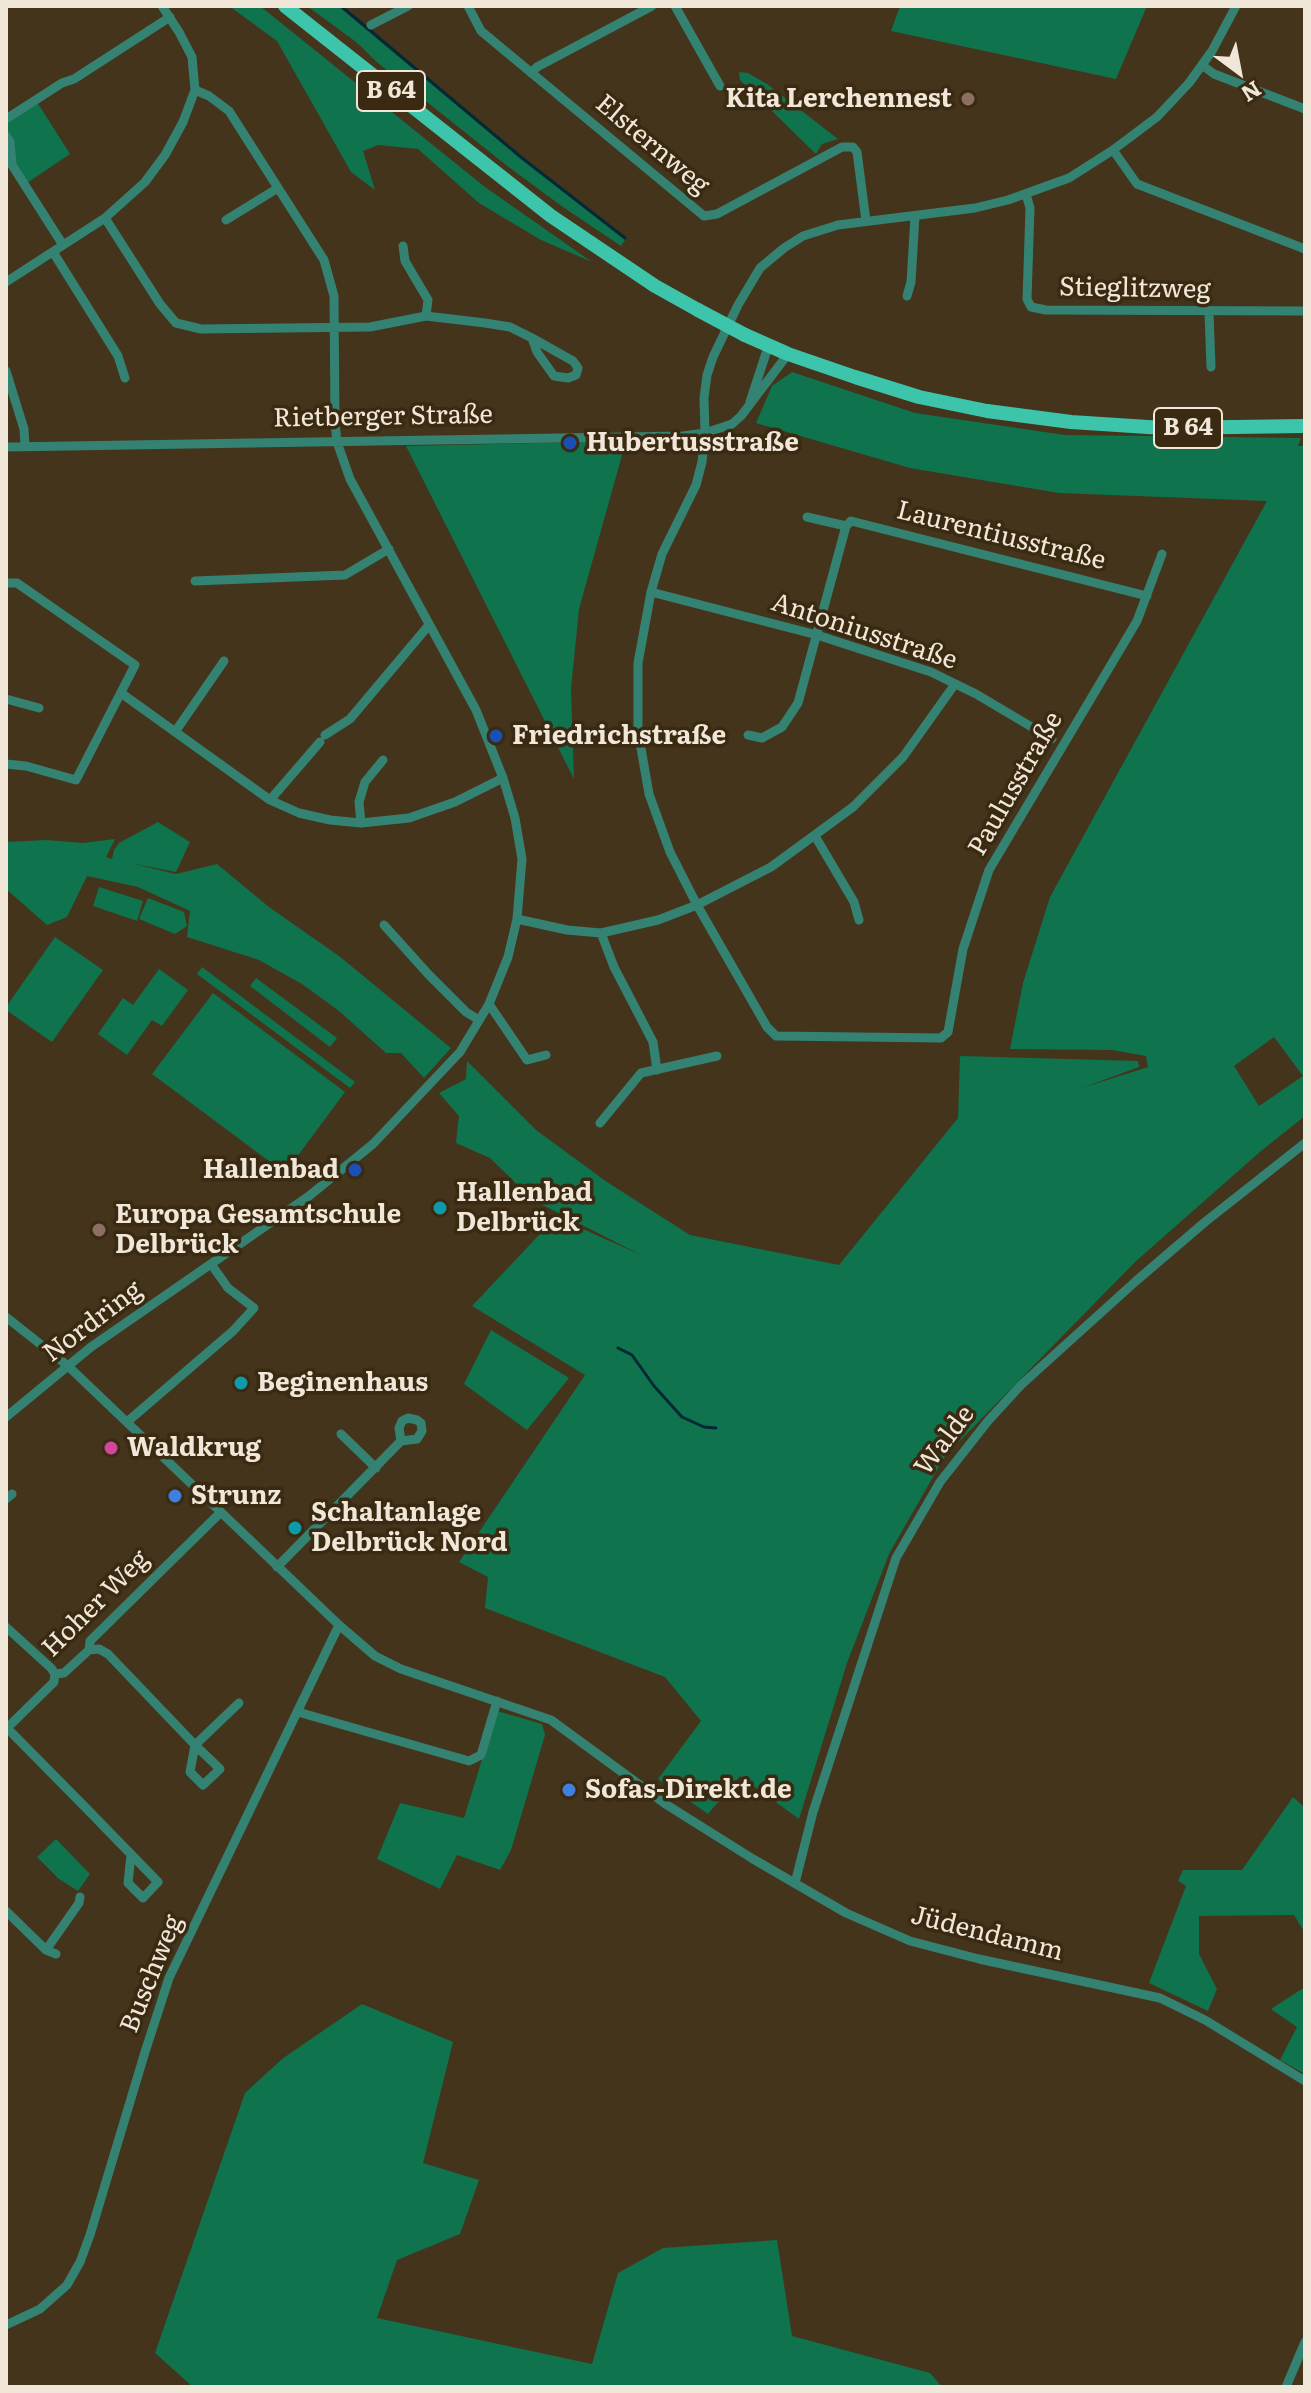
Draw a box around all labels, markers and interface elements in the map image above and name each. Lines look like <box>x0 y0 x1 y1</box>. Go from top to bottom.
north arrow <box>1199 32 1279 112</box>
road number: B 64 <box>357 71 425 111</box>
text: N <box>1235 74 1269 112</box>
place label: Kita Lerchennest <box>725 83 952 115</box>
street label: Elsternweg <box>589 88 715 202</box>
marker: Kita Lerchennest <box>959 90 977 108</box>
street label: Stieglitzweg <box>1059 272 1211 306</box>
street label: Rietberger Straße <box>273 399 493 435</box>
road number: B 64 <box>1154 408 1222 448</box>
place label: Hubertusstraße <box>586 427 799 459</box>
marker: Hubertusstraße <box>561 434 579 452</box>
street label: Laurentiusstraße <box>893 495 1109 577</box>
street label: Antoniusstraße <box>767 587 961 677</box>
street label: Paulusstraße <box>962 707 1070 861</box>
place label: Friedrichstraße <box>512 720 726 752</box>
marker: Friedrichstraße <box>487 727 505 745</box>
place label: Hallenbad <box>203 1154 339 1186</box>
marker: Hallenbad <box>346 1161 364 1179</box>
place label: Hallenbad Delbrück <box>456 1177 592 1238</box>
place label: Europa Gesamtschule Delbrück <box>115 1199 401 1260</box>
marker: Hallenbad Delbrück <box>431 1199 449 1217</box>
marker: Europa Gesamtschule Delbrück <box>90 1221 108 1239</box>
street label: Nordring <box>37 1275 149 1369</box>
place label: Beginenhaus <box>257 1367 428 1399</box>
marker: Beginenhaus <box>232 1374 250 1392</box>
street label: Walde <box>909 1400 981 1482</box>
place label: Waldkrug <box>127 1432 261 1464</box>
marker: Waldkrug <box>102 1439 120 1457</box>
place label: Strunz <box>191 1480 281 1512</box>
marker: Strunz <box>166 1487 184 1505</box>
place label: Schaltanlage Delbrück Nord <box>311 1497 508 1558</box>
marker: Schaltanlage Delbrück Nord <box>286 1519 304 1537</box>
street label: Hoher Weg <box>36 1544 156 1664</box>
place label: Sofas-Direkt.de <box>585 1774 792 1806</box>
marker: Sofas-Direkt.de <box>560 1781 578 1799</box>
street label: Jüdendamm <box>908 1900 1066 1968</box>
street label: Buschweg <box>114 1910 190 2038</box>

